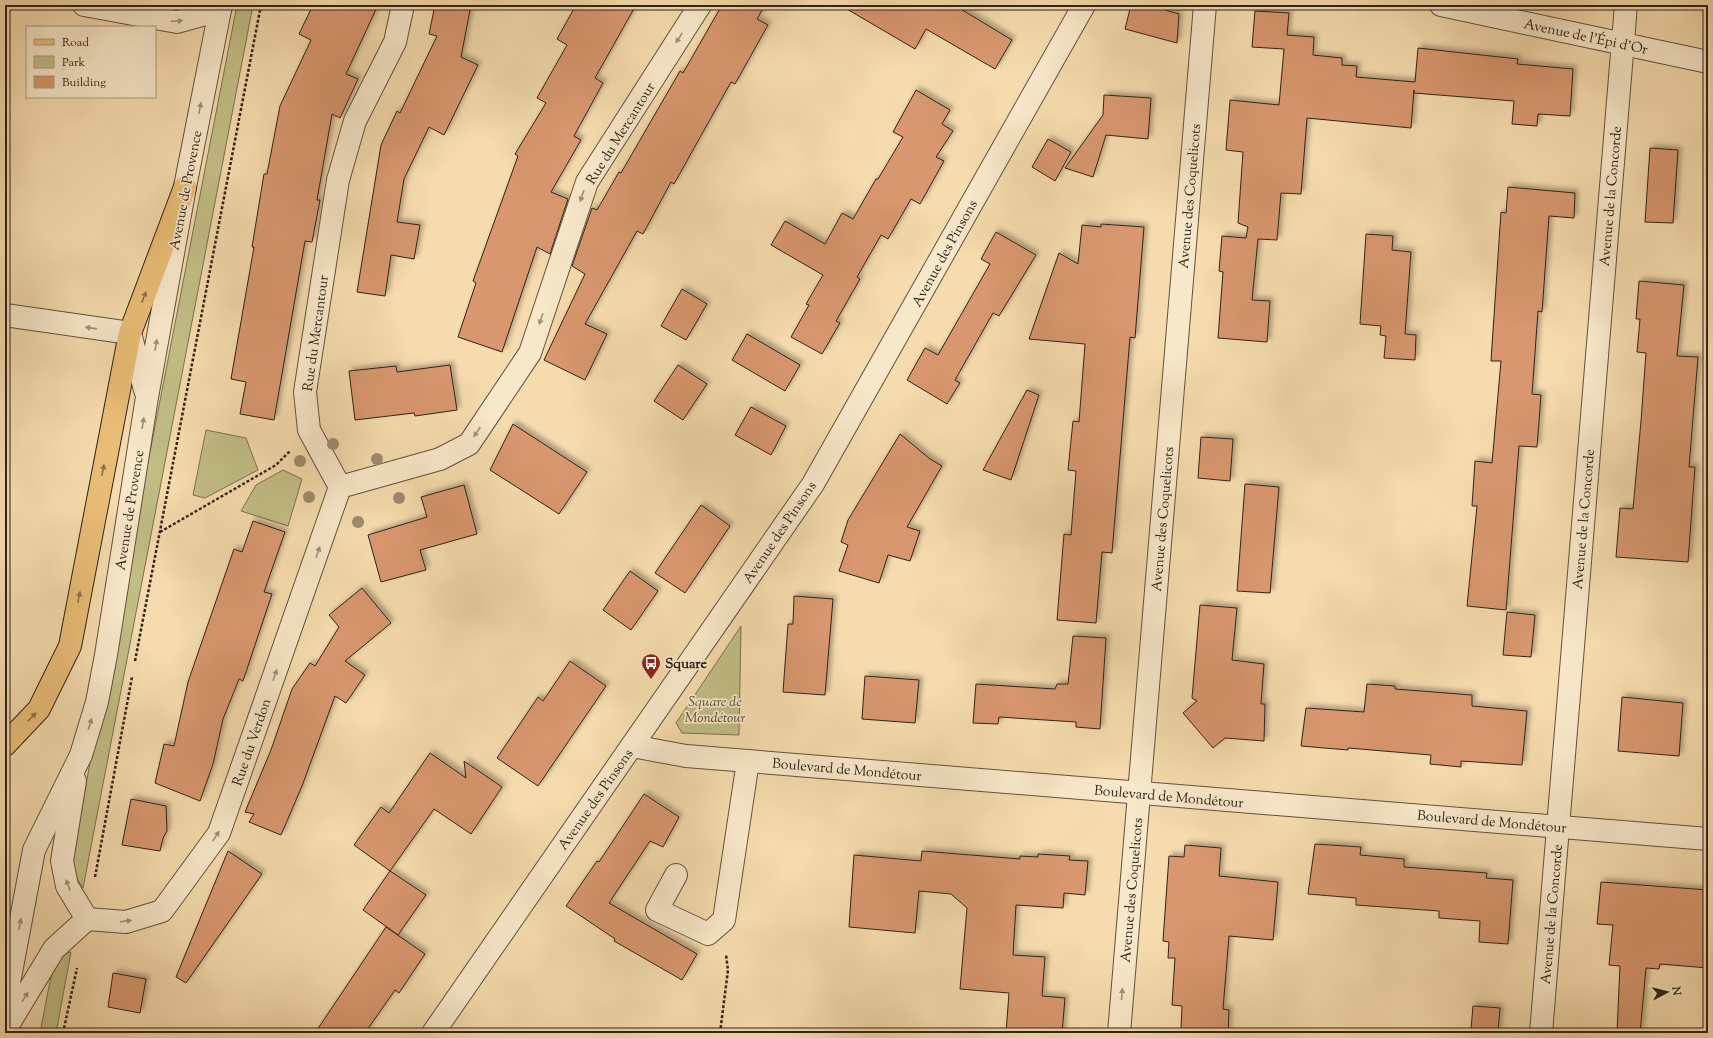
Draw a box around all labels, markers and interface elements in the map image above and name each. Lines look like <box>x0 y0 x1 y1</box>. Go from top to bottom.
street label: Avenue de l'Épi d'Or <box>1522 15 1650 61</box>
one-way arrow <box>171 17 183 24</box>
legend <box>26 26 156 98</box>
one-way arrow <box>676 32 683 44</box>
text: Road <box>62 34 89 52</box>
text: Park <box>62 54 85 72</box>
text: Building <box>62 74 106 92</box>
street label: Rue du Mercantour <box>582 78 662 189</box>
one-way arrow <box>198 101 204 114</box>
street label: Avenue des Coquelicots <box>1175 123 1207 269</box>
street label: Avenue de la Concorde <box>1596 125 1628 267</box>
street label: Avenue de Provence <box>166 129 208 252</box>
one-way arrow <box>579 190 585 202</box>
street label: Avenue des Pinsons <box>908 197 983 311</box>
street label: Rue du Mercantour <box>299 273 335 393</box>
one-way arrow <box>141 290 147 302</box>
one-way arrow <box>538 314 544 326</box>
one-way arrow <box>85 325 97 331</box>
one-way arrow <box>154 339 160 351</box>
one-way arrow <box>140 416 146 429</box>
one-way arrow <box>473 426 481 437</box>
street label: Avenue des Coquelicots <box>1148 446 1180 592</box>
street label: Avenue de la Concorde <box>1569 448 1601 590</box>
street label: Avenue de Provence <box>112 449 150 572</box>
one-way arrow <box>100 464 106 476</box>
street label: Avenue des Pinsons <box>739 478 822 588</box>
one-way arrow <box>315 545 321 557</box>
one-way arrow <box>76 591 82 604</box>
bus stop icon: Square <box>640 652 662 680</box>
place label: Square <box>665 655 708 675</box>
one-way arrow <box>272 668 278 680</box>
park label: Square de Mondétour <box>684 693 746 729</box>
street label: Rue du Verdon <box>229 696 277 789</box>
one-way arrow <box>27 712 37 722</box>
one-way arrow <box>87 718 93 730</box>
street label: Avenue des Pinsons <box>554 745 639 855</box>
street label: Boulevard de Mondétour <box>771 754 923 788</box>
street label: Boulevard de Mondétour <box>1093 781 1245 815</box>
street label: Boulevard de Mondétour <box>1416 806 1568 840</box>
street label: Avenue des Coquelicots <box>1117 817 1149 963</box>
one-way arrow <box>212 831 220 841</box>
street label: Avenue de la Concorde <box>1537 843 1569 985</box>
one-way arrow <box>65 879 71 891</box>
one-way arrow <box>18 918 24 930</box>
one-way arrow <box>120 918 132 924</box>
north arrow <box>1647 972 1687 1012</box>
text: N <box>1667 985 1684 996</box>
one-way arrow <box>1119 988 1125 1000</box>
one-way arrow <box>22 991 29 1003</box>

